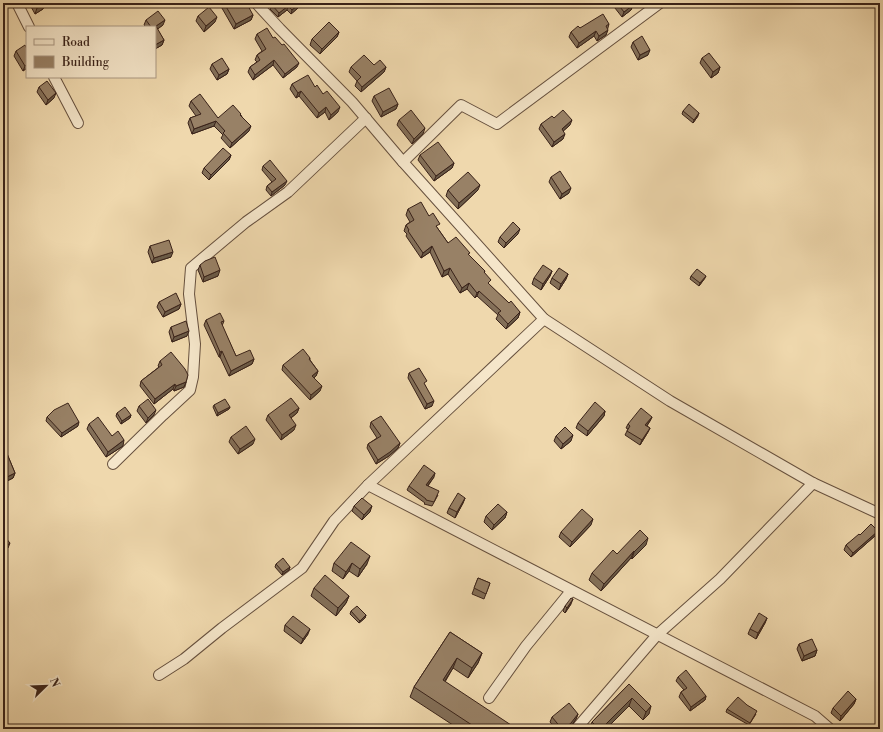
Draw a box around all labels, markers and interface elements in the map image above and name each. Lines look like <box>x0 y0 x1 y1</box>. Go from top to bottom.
legend <box>26 26 156 78</box>
text: Road <box>62 35 90 50</box>
text: Building <box>61 55 110 70</box>
north arrow <box>26 666 66 706</box>
text: N <box>46 676 63 689</box>

